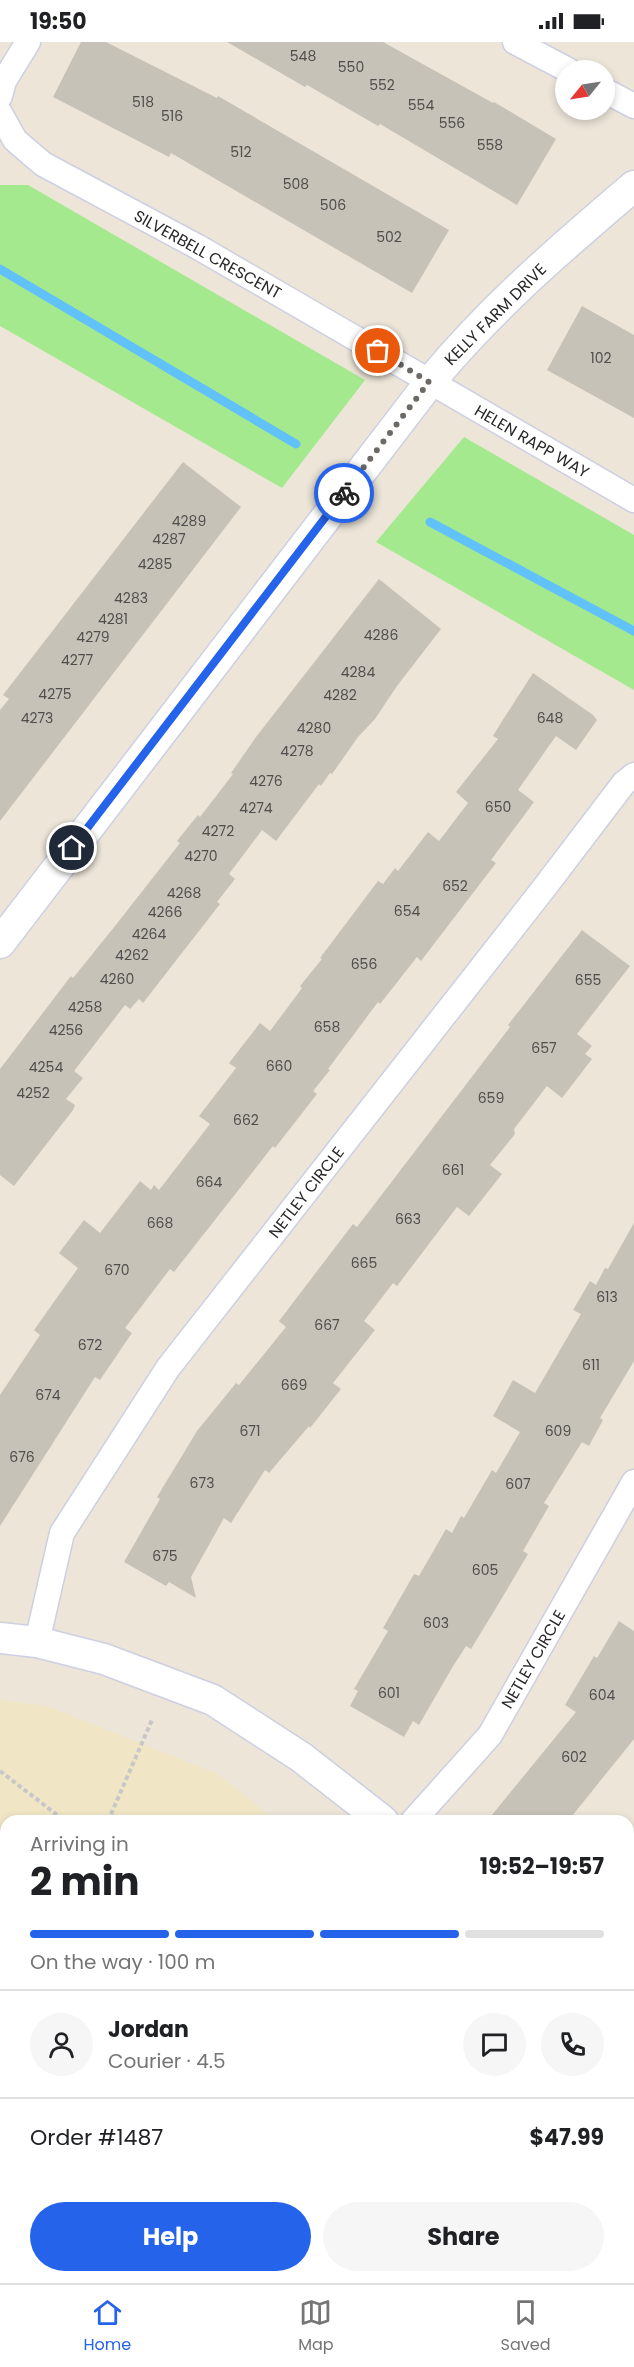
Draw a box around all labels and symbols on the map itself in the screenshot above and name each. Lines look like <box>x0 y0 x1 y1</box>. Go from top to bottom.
house number: 548 <box>290 46 316 66</box>
house number: 550 <box>338 57 364 77</box>
north arrow <box>555 60 615 120</box>
house number: 552 <box>369 75 395 95</box>
house number: 518 <box>132 92 154 112</box>
house number: 554 <box>408 95 434 115</box>
house number: 516 <box>161 106 183 126</box>
house number: 556 <box>439 113 465 133</box>
house number: 558 <box>477 135 503 155</box>
house number: 512 <box>230 142 252 162</box>
house number: 508 <box>283 174 309 194</box>
house number: 506 <box>320 195 346 215</box>
street label: SILVERBELL CRESCENT <box>130 204 286 305</box>
house number: 502 <box>376 227 402 247</box>
street label: KELLY FARM DRIVE <box>439 258 552 371</box>
pin <box>352 325 403 376</box>
house number: 102 <box>590 348 612 368</box>
street label: HELEN RAPP WAY <box>470 399 594 484</box>
courier <box>314 463 374 523</box>
house number: 4289 <box>172 511 206 531</box>
house number: 4287 <box>152 529 186 549</box>
house number: 4285 <box>138 554 172 574</box>
house number: 4283 <box>114 588 148 608</box>
house number: 4281 <box>98 609 128 629</box>
house number: 4286 <box>364 625 398 645</box>
house number: 4279 <box>76 627 110 647</box>
house number: 4277 <box>61 650 93 670</box>
house number: 4284 <box>341 662 375 682</box>
house number: 4275 <box>38 684 72 704</box>
house number: 4282 <box>323 685 357 705</box>
house number: 4273 <box>21 708 53 728</box>
house number: 648 <box>537 708 563 728</box>
house number: 4280 <box>297 718 331 738</box>
house number: 4278 <box>280 741 314 761</box>
house number: 4276 <box>249 771 283 791</box>
house number: 650 <box>485 797 511 817</box>
house number: 4274 <box>239 798 273 818</box>
house number: 4272 <box>202 821 234 841</box>
pin <box>46 822 97 873</box>
house number: 4270 <box>184 846 218 866</box>
house number: 652 <box>442 876 468 896</box>
house number: 4268 <box>167 883 201 903</box>
house number: 654 <box>394 901 420 921</box>
house number: 4266 <box>148 902 182 922</box>
house number: 4264 <box>132 924 166 944</box>
house number: 4262 <box>115 945 149 965</box>
house number: 656 <box>351 954 377 974</box>
house number: 4260 <box>100 969 134 989</box>
house number: 655 <box>575 970 601 990</box>
house number: 4258 <box>68 997 102 1017</box>
house number: 658 <box>314 1017 340 1037</box>
house number: 4256 <box>49 1020 83 1040</box>
house number: 657 <box>531 1038 557 1058</box>
house number: 660 <box>266 1056 292 1076</box>
house number: 4254 <box>29 1057 63 1077</box>
house number: 4252 <box>16 1083 50 1103</box>
house number: 659 <box>478 1088 504 1108</box>
house number: 662 <box>233 1110 259 1130</box>
street label: NETLEY CIRCLE <box>263 1142 349 1243</box>
house number: 661 <box>442 1160 464 1180</box>
house number: 664 <box>196 1172 222 1192</box>
house number: 663 <box>395 1209 421 1229</box>
house number: 668 <box>147 1213 173 1233</box>
house number: 665 <box>351 1253 377 1273</box>
house number: 670 <box>104 1260 130 1280</box>
house number: 613 <box>596 1287 618 1307</box>
house number: 667 <box>314 1315 340 1335</box>
house number: 672 <box>78 1335 102 1355</box>
house number: 611 <box>582 1355 600 1375</box>
house number: 669 <box>281 1375 307 1395</box>
house number: 674 <box>35 1385 61 1405</box>
house number: 671 <box>239 1421 261 1441</box>
house number: 609 <box>545 1421 571 1441</box>
house number: 676 <box>9 1447 35 1467</box>
house number: 673 <box>190 1473 214 1493</box>
house number: 607 <box>505 1474 531 1494</box>
house number: 675 <box>152 1546 178 1566</box>
house number: 605 <box>472 1560 498 1580</box>
street label: NETLEY CIRCLE <box>496 1606 571 1713</box>
house number: 603 <box>423 1613 449 1633</box>
house number: 601 <box>378 1683 400 1703</box>
house number: 604 <box>589 1685 615 1705</box>
house number: 602 <box>561 1747 587 1767</box>

